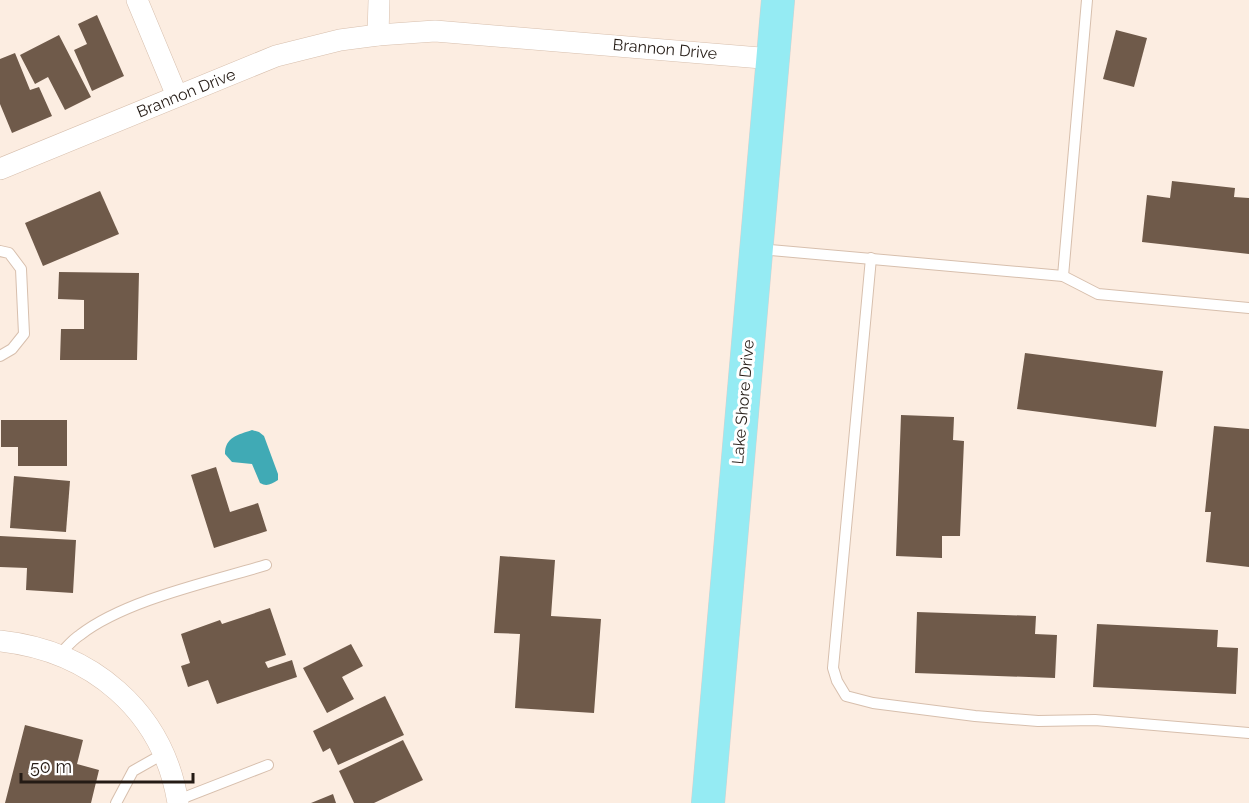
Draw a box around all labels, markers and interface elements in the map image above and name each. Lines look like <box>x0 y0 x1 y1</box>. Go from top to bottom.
street label: Brannon Drive <box>612 35 718 63</box>
street label: Brannon Drive <box>134 65 238 121</box>
street label: Lake Shore Drive <box>728 339 758 465</box>
scale bar <box>21 746 194 784</box>
text: 50 m <box>30 756 72 777</box>

